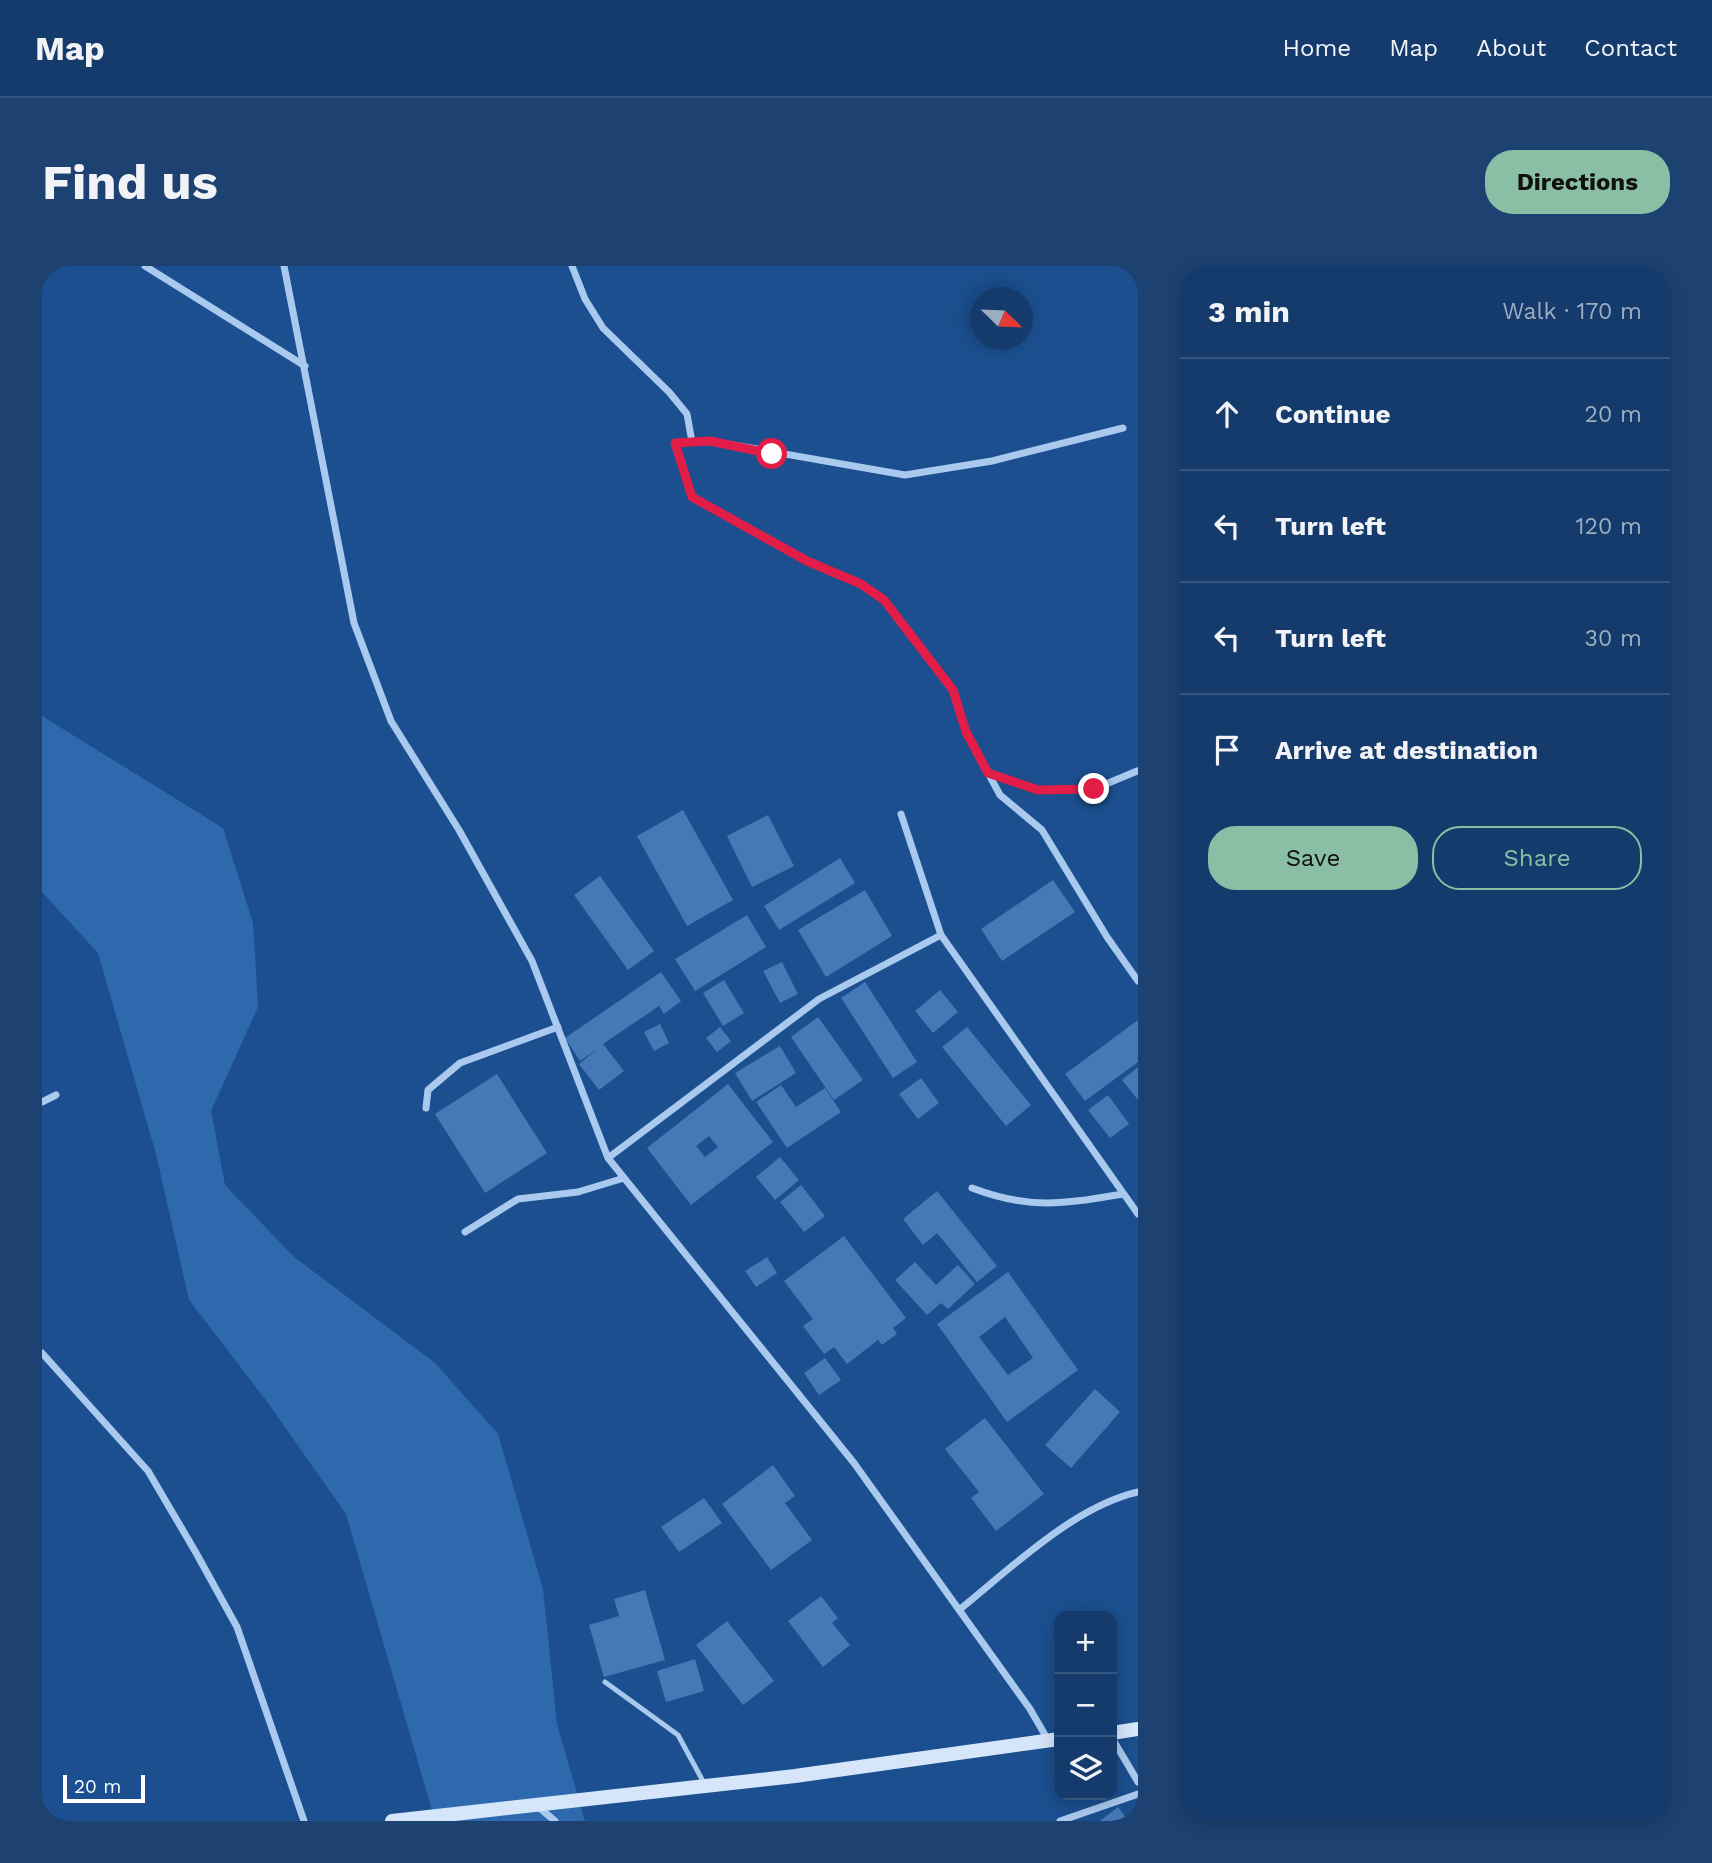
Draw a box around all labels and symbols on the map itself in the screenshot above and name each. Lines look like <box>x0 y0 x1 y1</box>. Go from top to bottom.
north arrow <box>970 287 1033 350</box>
route start <box>756 438 787 469</box>
route end <box>1078 773 1109 804</box>
scale bar <box>63 1772 145 1804</box>

